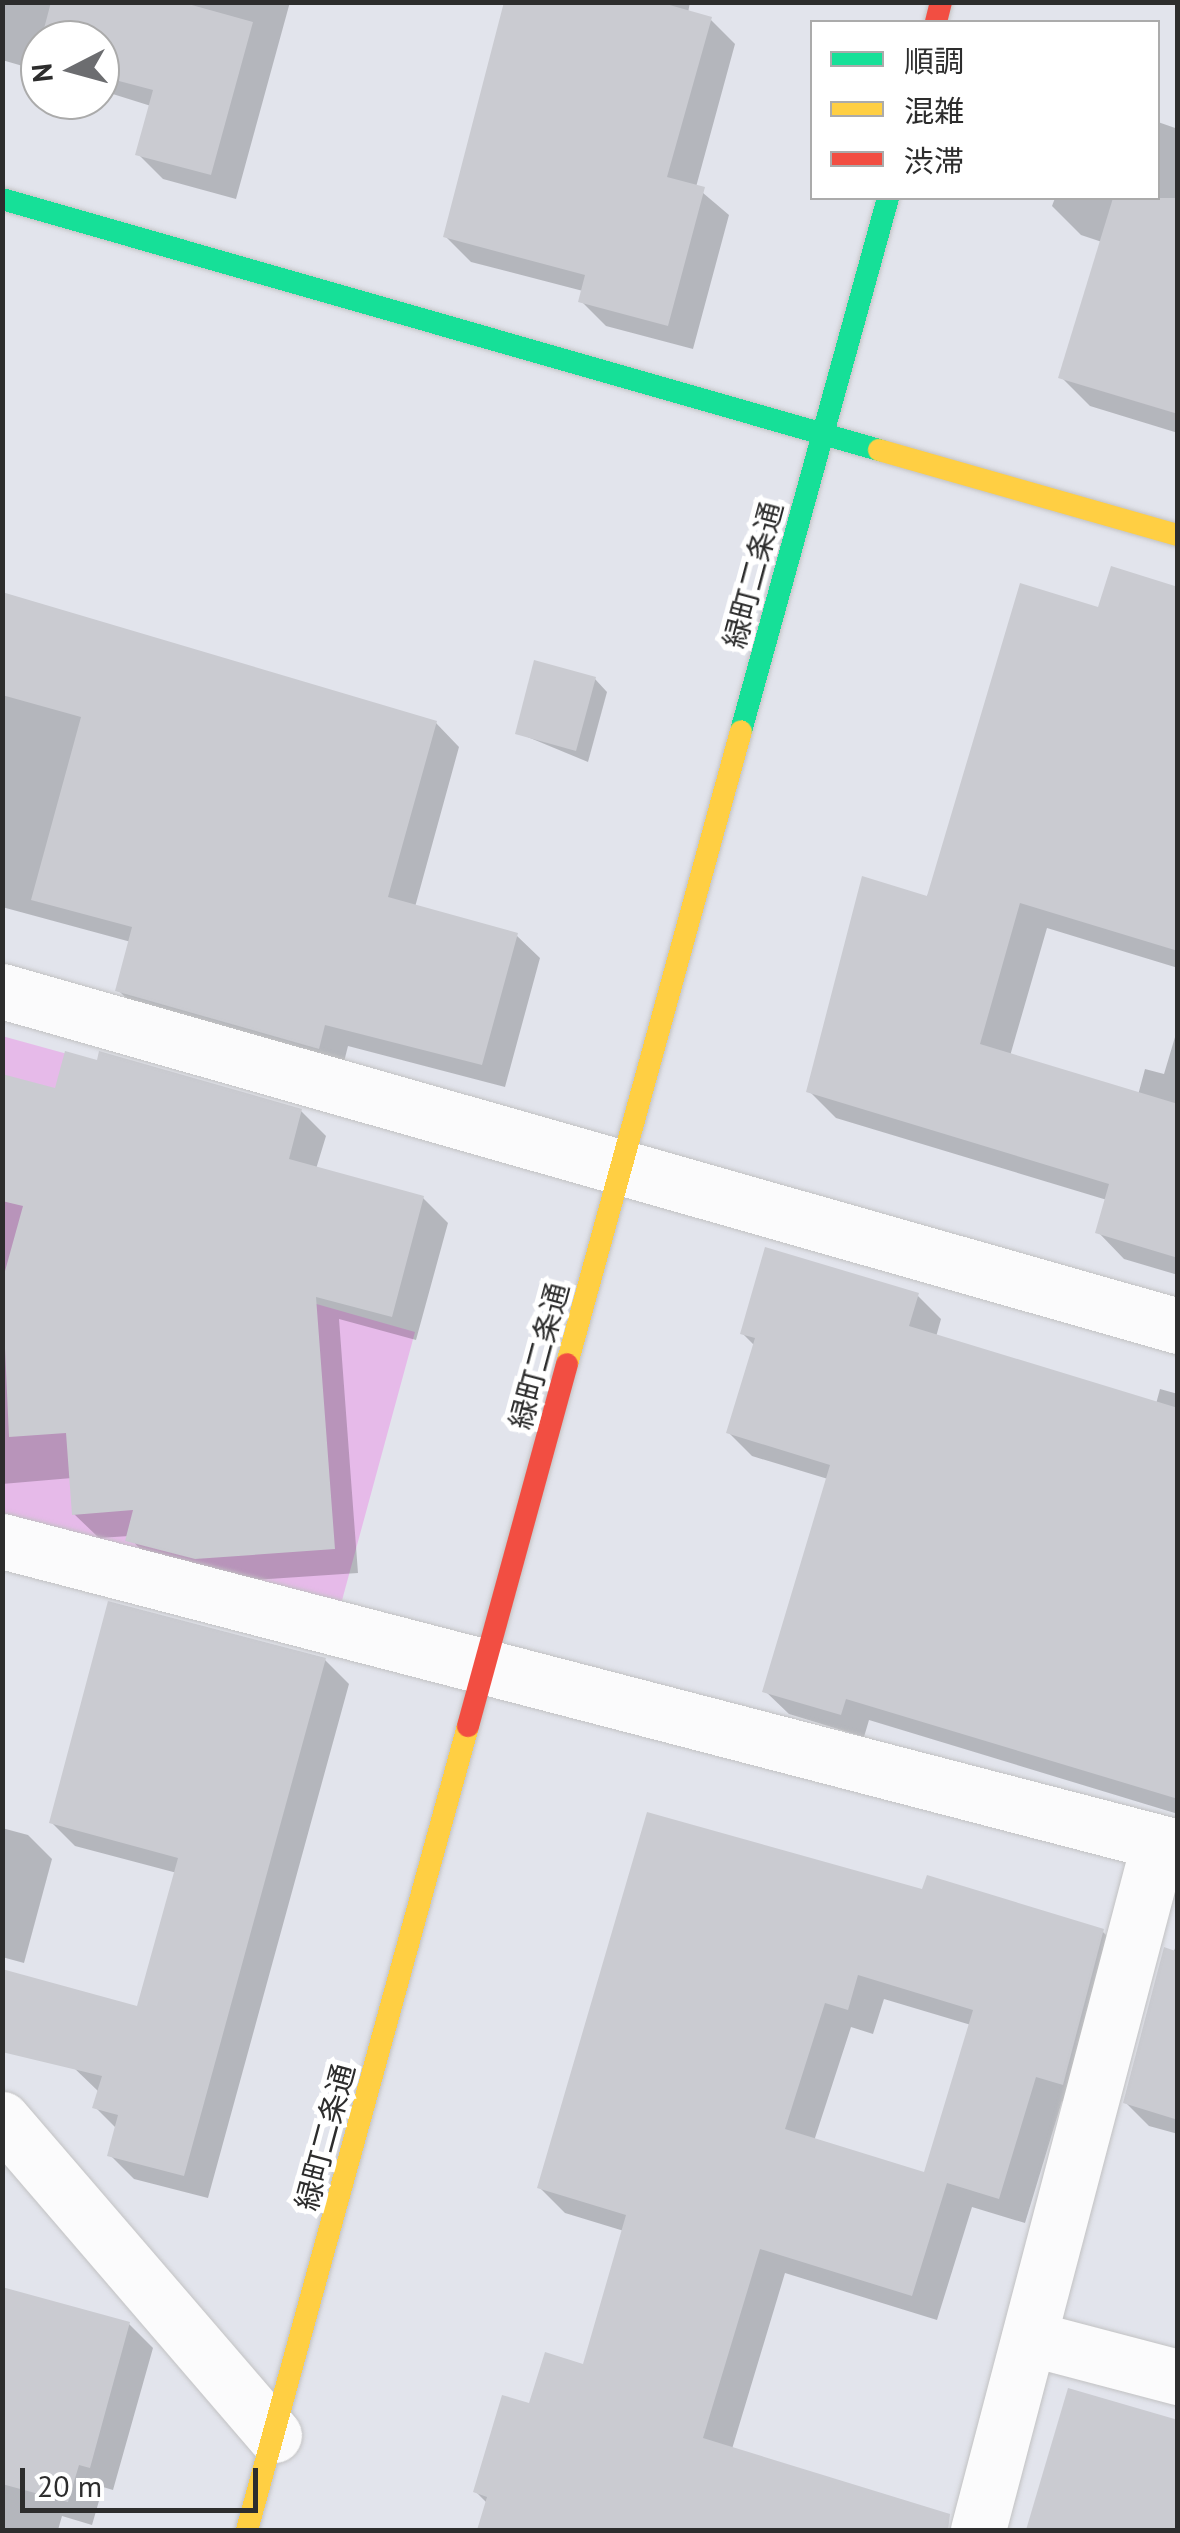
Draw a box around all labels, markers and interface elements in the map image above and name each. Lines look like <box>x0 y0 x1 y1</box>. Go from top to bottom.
north arrow <box>20 20 120 120</box>
legend <box>810 20 1160 200</box>
text: 順調 <box>904 41 964 80</box>
text: N <box>22 62 61 84</box>
text: 混雑 <box>904 91 964 130</box>
text: 渋滞 <box>904 141 964 180</box>
street label: 緑町二条通 <box>716 498 790 652</box>
street label: 緑町二条通 <box>502 1279 576 1433</box>
street label: 緑町二条通 <box>288 2060 362 2214</box>
scale bar <box>25 2448 262 2510</box>
text: 20 m <box>37 2466 102 2505</box>

